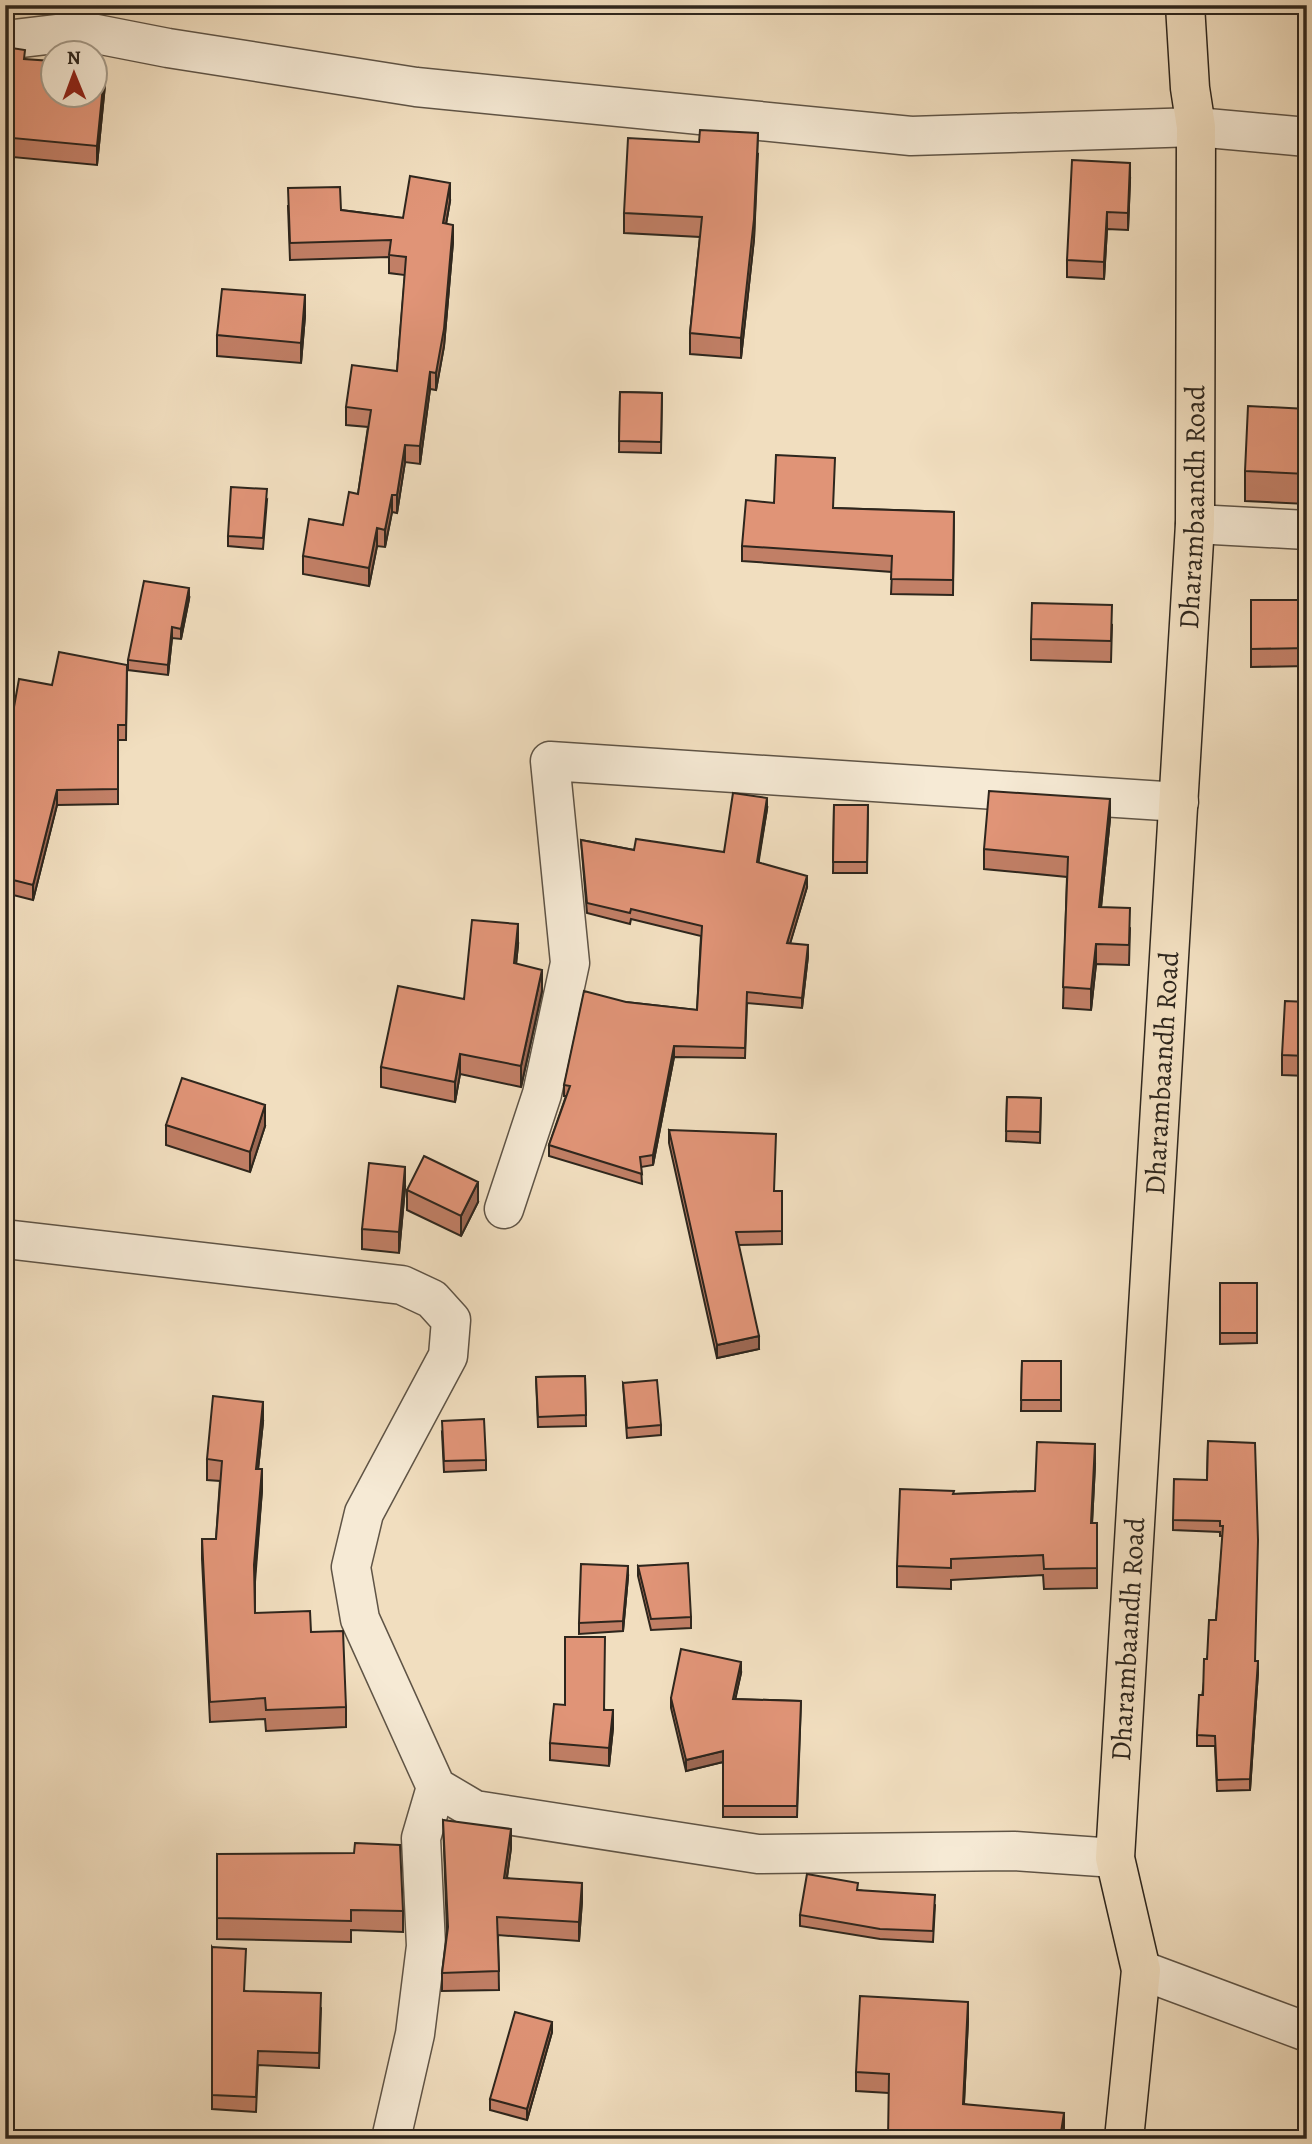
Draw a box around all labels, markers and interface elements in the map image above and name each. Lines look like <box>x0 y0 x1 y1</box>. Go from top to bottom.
north arrow <box>38 38 108 108</box>
text: N <box>67 45 81 71</box>
street label: Dharambaandh Road <box>1170 384 1214 630</box>
street label: Dharambaandh Road <box>1136 949 1188 1196</box>
street label: Dharambaandh Road <box>1102 1515 1154 1762</box>

